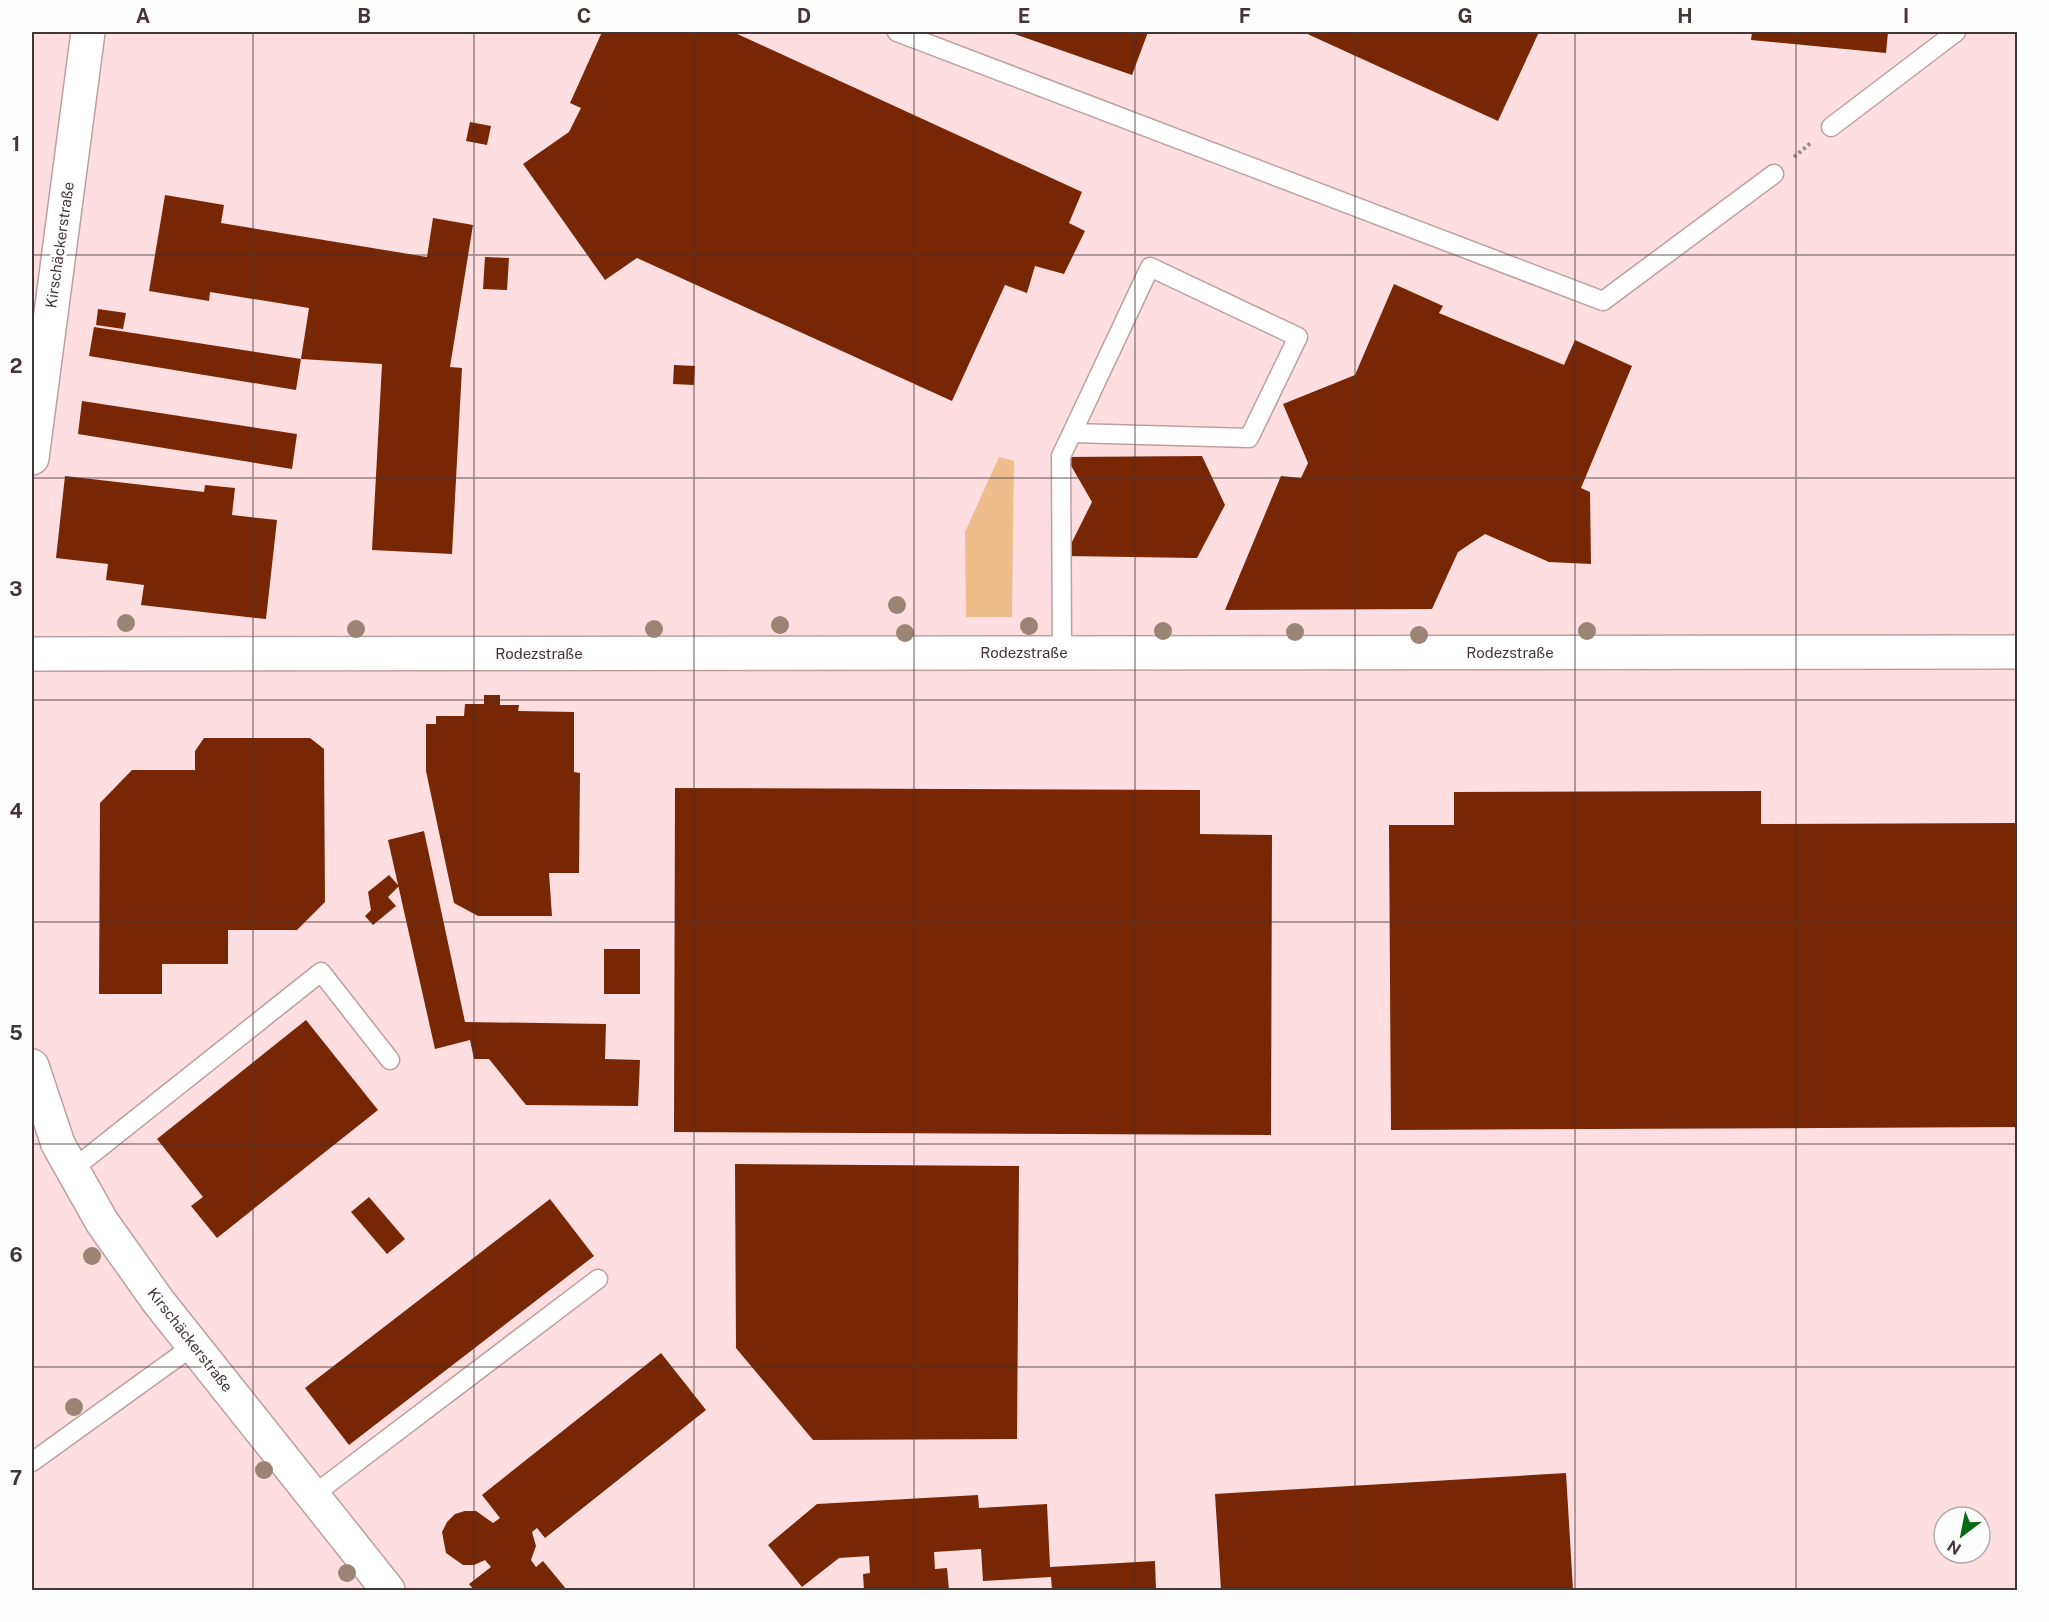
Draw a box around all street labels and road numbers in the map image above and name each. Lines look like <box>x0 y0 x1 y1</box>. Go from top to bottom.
street label: Kirschäckerstraße <box>42 181 77 309</box>
street label: Rodezstraße <box>980 644 1068 661</box>
street label: Rodezstraße <box>1466 644 1554 661</box>
street label: Rodezstraße <box>495 645 583 662</box>
street label: Kirschäckerstraße <box>144 1284 236 1395</box>

